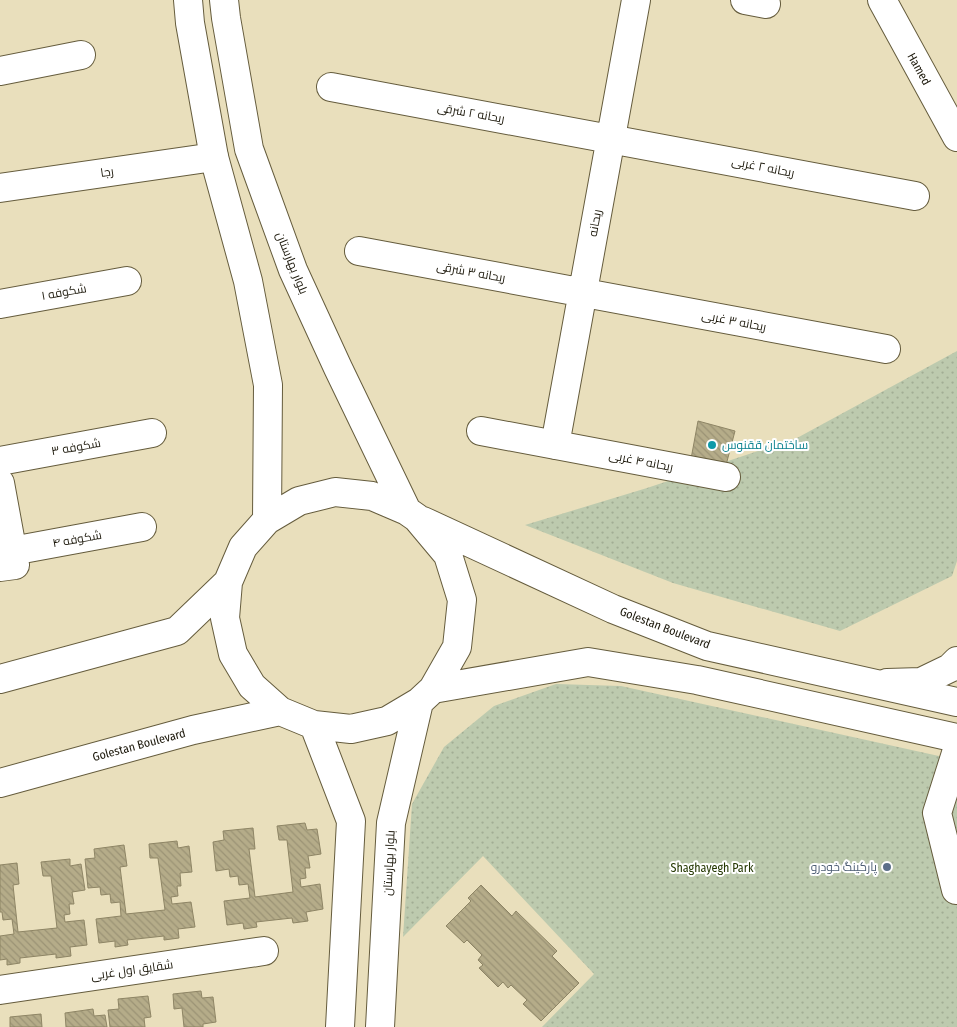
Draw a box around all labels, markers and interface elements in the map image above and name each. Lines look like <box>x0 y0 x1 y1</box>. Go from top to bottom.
street label: Hamed <box>904 50 934 88</box>
street label: ریحانه ۲ شرقی <box>436 100 506 126</box>
street label: ریحانه ۲ غربی <box>730 154 796 180</box>
street label: رجا <box>99 164 115 180</box>
street label: ریحانه <box>586 208 604 238</box>
street label: بلوار بهارستان <box>273 230 311 296</box>
street label: ریحانه ۳ شرقی <box>435 259 507 285</box>
street label: شکوفه ۱ <box>40 281 88 303</box>
street label: ریحانه ۳ غربی <box>700 308 768 334</box>
street label: شکوفه ۳ <box>50 436 102 458</box>
place label: ساختمان ققنوس <box>722 438 808 452</box>
marker: ساختمان ققنوس <box>706 439 718 451</box>
street label: ریحانه ۴ غربی <box>608 448 674 474</box>
street label: شکوفه ۴ <box>51 528 103 550</box>
street label: Golestan Boulevard <box>618 604 712 652</box>
street label: Golestan Boulevard <box>91 726 187 764</box>
street label: بلوار بهارستان <box>380 830 398 896</box>
place label: پارکینگ خودرو <box>811 860 878 876</box>
park label: Shaghayegh Park <box>670 861 754 875</box>
marker: پارکینگ خودرو <box>881 861 893 873</box>
street label: شقایق اول غربی <box>90 957 174 983</box>

